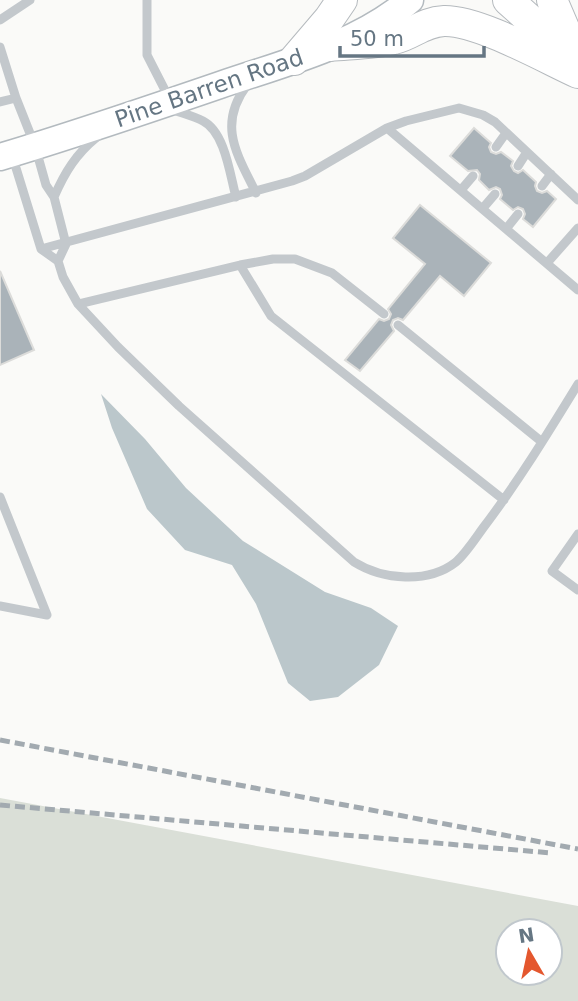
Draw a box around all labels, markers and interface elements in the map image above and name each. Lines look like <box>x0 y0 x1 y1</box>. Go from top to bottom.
scale bar <box>340 14 484 58</box>
text: 50 m <box>350 27 404 51</box>
street label: Pine Barren Road <box>111 44 307 132</box>
north arrow <box>494 917 564 987</box>
text: N <box>517 923 536 947</box>

